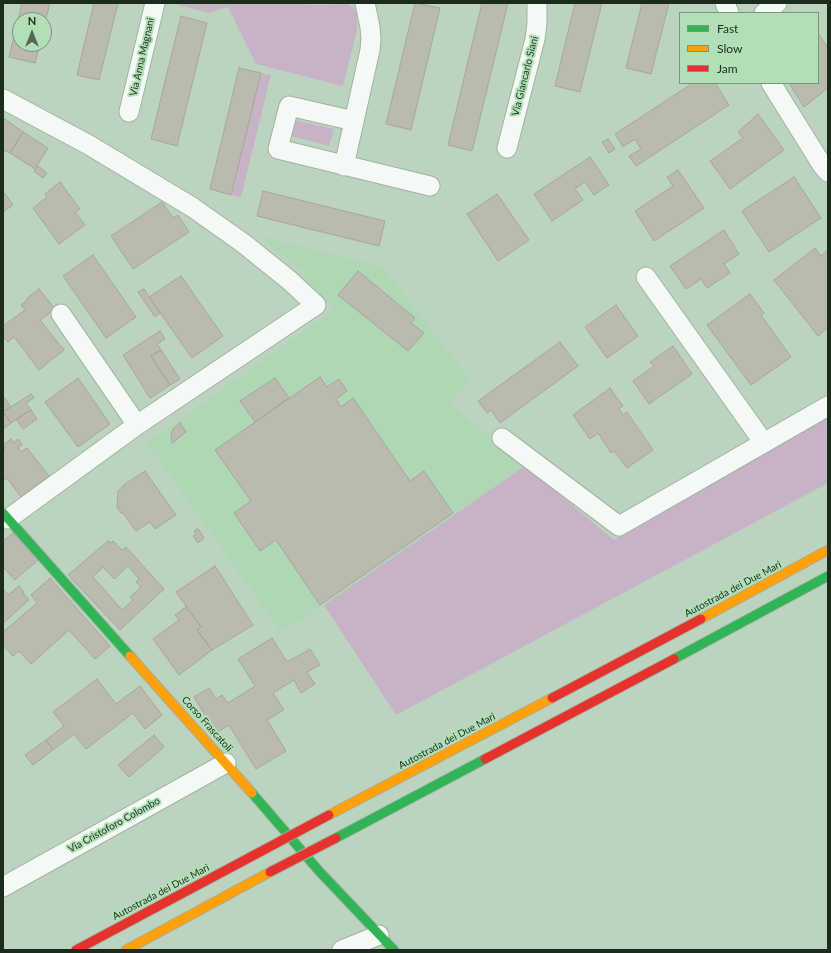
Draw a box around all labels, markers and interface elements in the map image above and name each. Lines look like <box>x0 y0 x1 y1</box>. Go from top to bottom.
north arrow <box>12 12 52 52</box>
legend <box>679 12 819 84</box>
text: N <box>28 14 36 27</box>
street label: Via Anna Magnani <box>127 17 157 97</box>
text: Fast <box>717 21 738 36</box>
street label: Via Giancarlo Siani <box>509 35 541 117</box>
text: Slow <box>717 41 742 56</box>
text: Jam <box>717 61 738 76</box>
street label: Autostrada dei Due Mari <box>683 558 783 620</box>
street label: Corso Frascatoli <box>179 694 235 754</box>
street label: Autostrada dei Due Mari <box>397 710 497 772</box>
street label: Via Cristoforo Colombo <box>66 795 162 855</box>
street label: Autostrada dei Due Mari <box>111 861 211 923</box>

